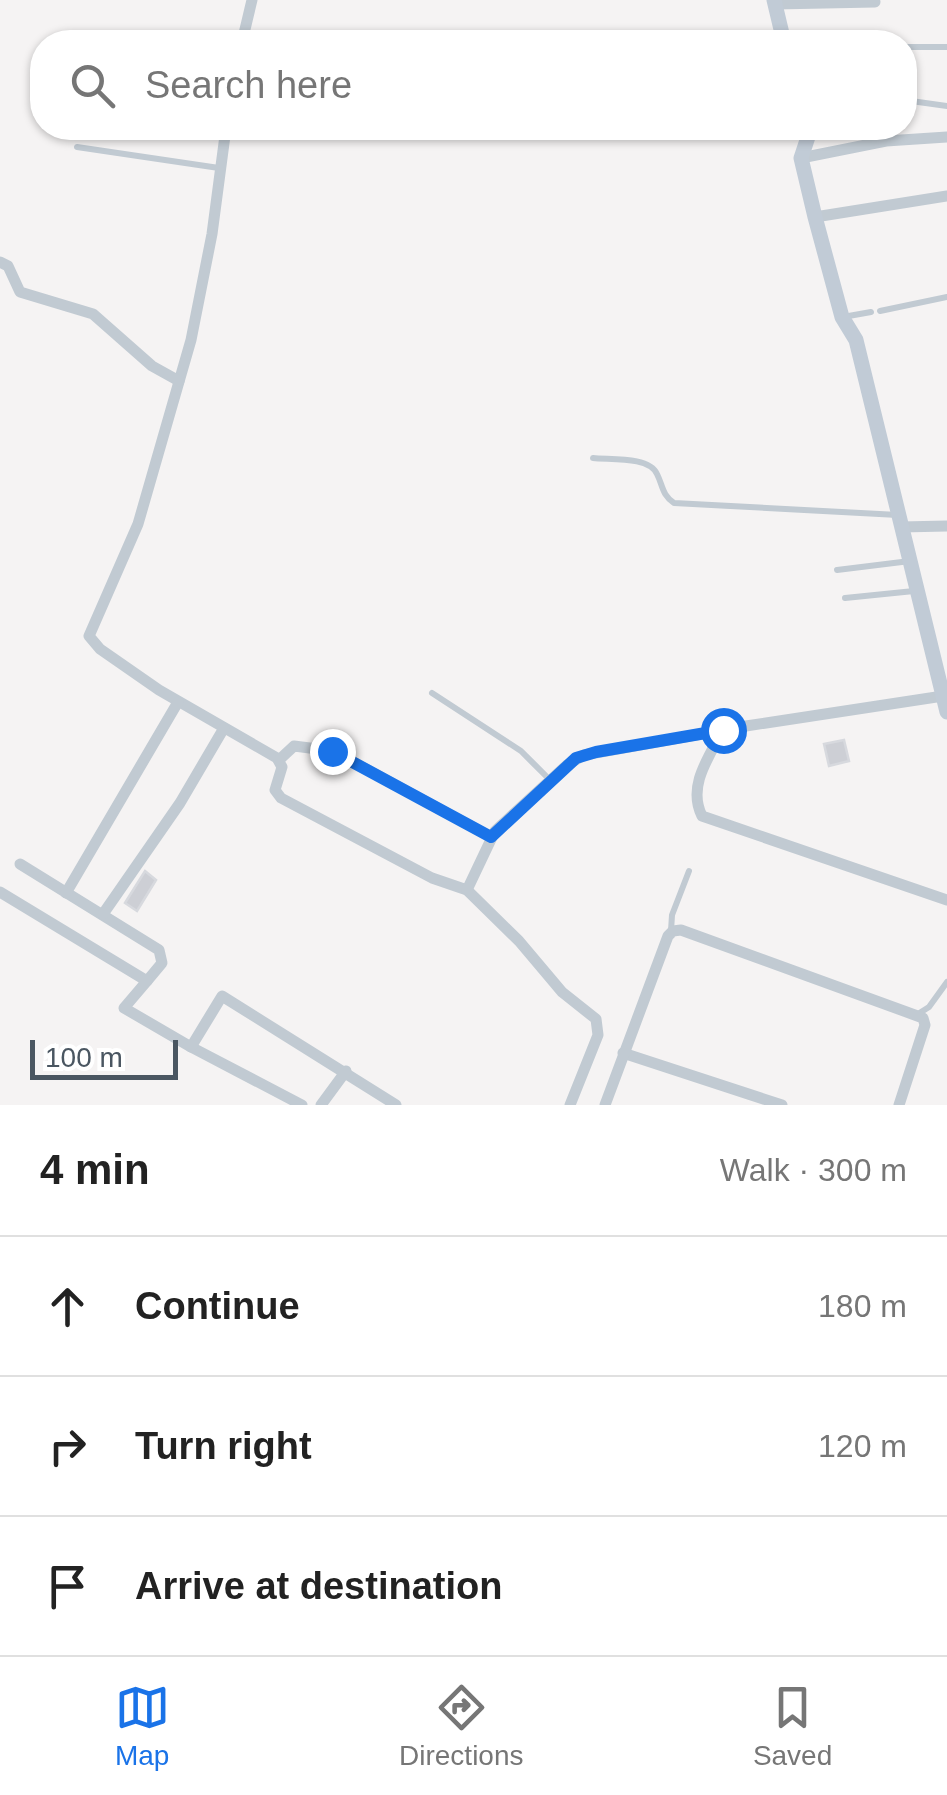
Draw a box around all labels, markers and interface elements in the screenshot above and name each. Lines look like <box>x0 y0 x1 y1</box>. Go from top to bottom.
search box <box>30 30 917 140</box>
icon: search <box>65 58 120 113</box>
text: Search here <box>145 64 352 106</box>
route start <box>701 708 747 754</box>
route end <box>310 729 356 775</box>
scale bar <box>30 1035 178 1080</box>
text: 100 m <box>45 1042 123 1073</box>
text: 4 min <box>40 1146 150 1193</box>
text: Walk · 300 m <box>720 1152 907 1188</box>
icon: ahead <box>40 1279 95 1334</box>
text: Continue <box>135 1285 300 1327</box>
text: 180 m <box>818 1288 907 1324</box>
icon: right <box>40 1419 95 1474</box>
text: Turn right <box>135 1425 312 1467</box>
text: 120 m <box>818 1428 907 1464</box>
icon: arrive <box>40 1559 95 1614</box>
text: Arrive at destination <box>135 1565 502 1607</box>
tab: Map <box>115 1680 170 1772</box>
tab: Directions <box>399 1680 524 1772</box>
tab: Saved <box>753 1680 832 1772</box>

